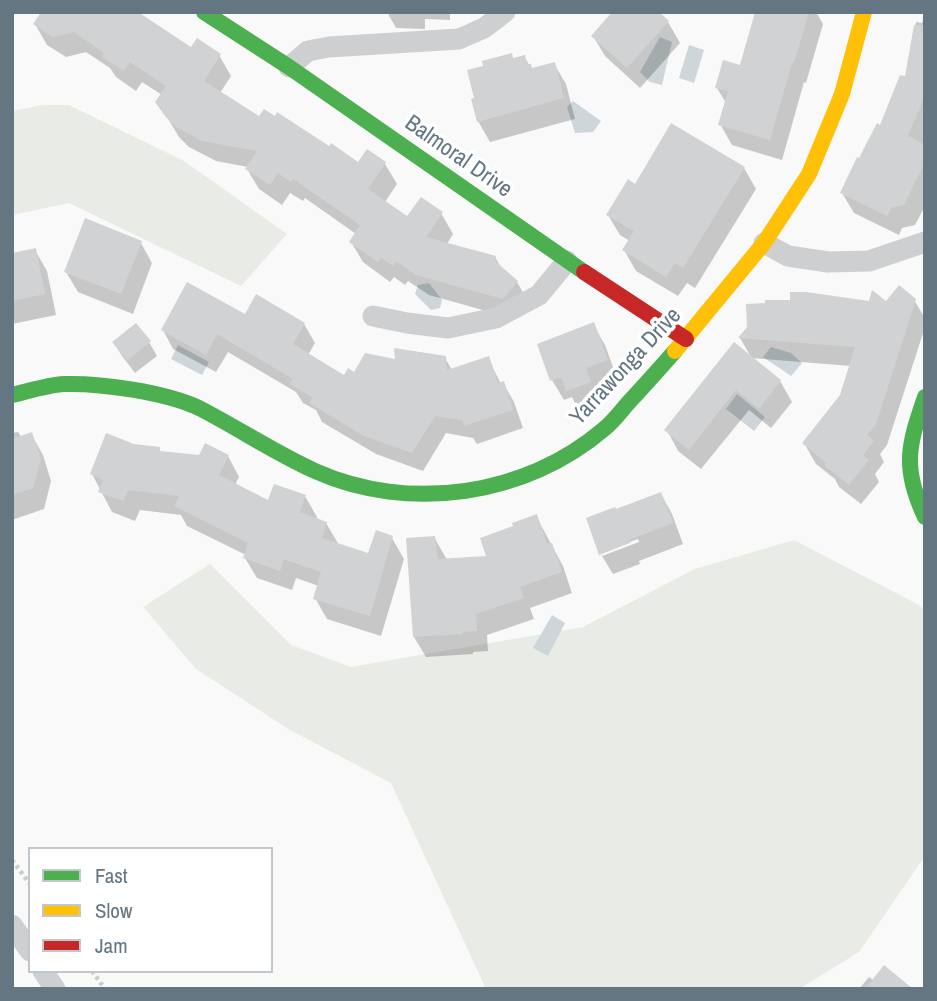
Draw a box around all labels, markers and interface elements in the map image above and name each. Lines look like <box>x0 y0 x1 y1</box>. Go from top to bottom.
street label: Balmoral Drive <box>399 110 517 204</box>
street label: Yarrawonga Drive <box>565 303 687 431</box>
legend <box>28 847 273 973</box>
text: Fast <box>95 861 128 890</box>
text: Slow <box>95 896 132 925</box>
text: Jam <box>95 931 128 960</box>

